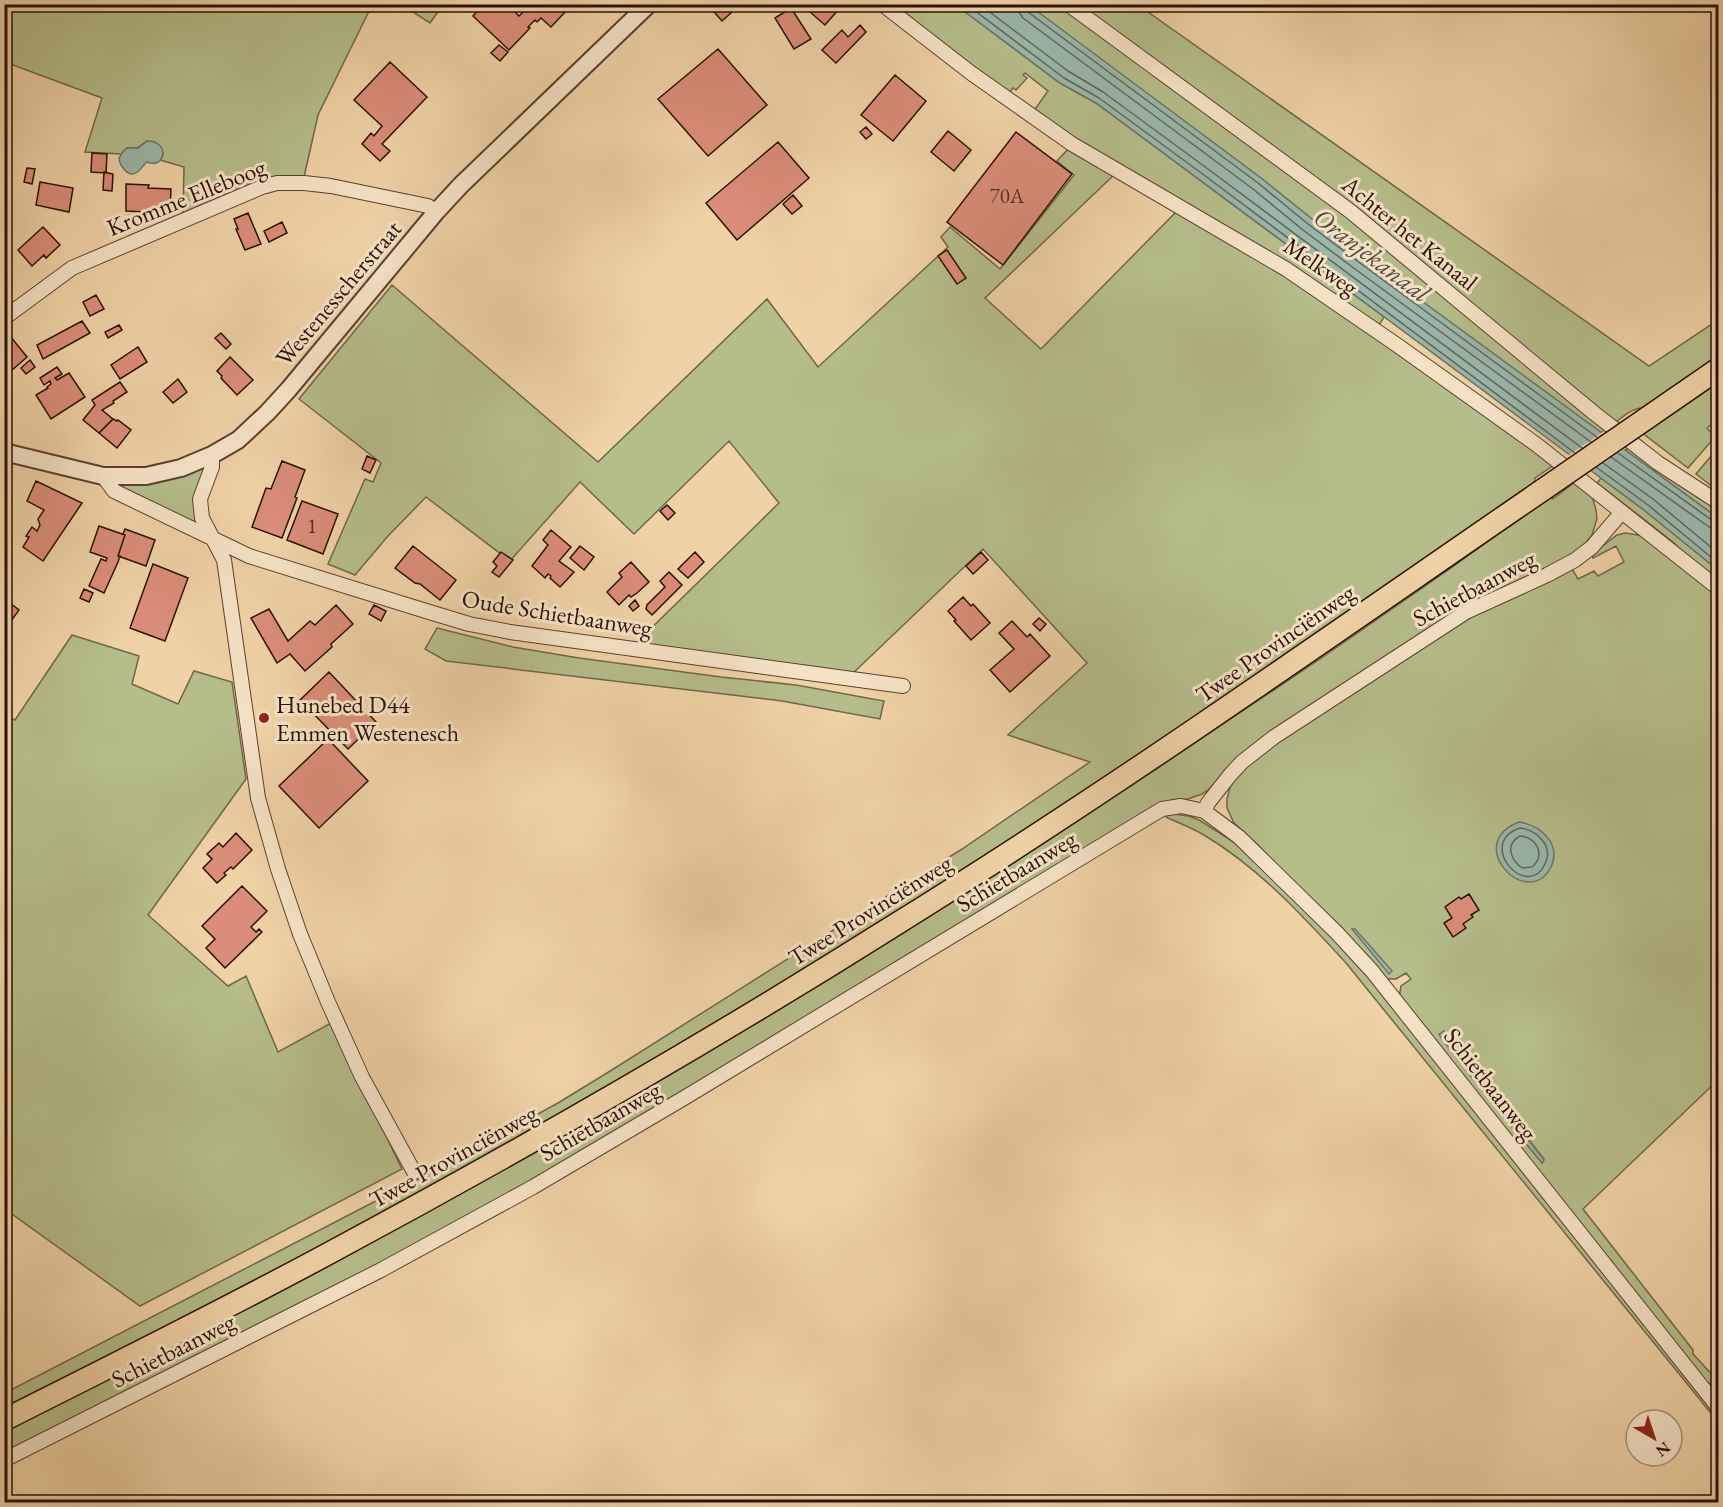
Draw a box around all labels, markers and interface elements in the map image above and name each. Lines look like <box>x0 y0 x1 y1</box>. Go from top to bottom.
street label: Kromme Elleboog <box>102 151 271 243</box>
street label: Achter het Kanaal <box>1335 168 1484 297</box>
house number: 70A <box>990 182 1025 209</box>
water label: Oranjekanaal <box>1307 200 1438 310</box>
street label: Westenesscherstraat <box>268 213 408 372</box>
street label: Melkweg <box>1278 230 1365 302</box>
house number: 1 <box>307 512 317 539</box>
street label: Schietbaanweg <box>1407 542 1541 633</box>
street label: Twee Provinciënweg <box>1189 576 1361 709</box>
street label: Oude Schietbaanweg <box>460 583 655 643</box>
place label: Hunebed D44 Emmen Westenesch <box>276 689 459 748</box>
marker: Hunebed D44 Emmen Westenesch <box>257 711 271 725</box>
street label: Schietbaanweg <box>950 823 1082 919</box>
street label: Twee Provinciënweg <box>782 847 958 973</box>
street label: Schietbaanweg <box>1437 1021 1545 1147</box>
street label: Schietbaanweg <box>534 1074 667 1168</box>
street label: Twee Provinciënweg <box>364 1097 543 1215</box>
street label: Schietbaanweg <box>106 1305 241 1394</box>
north arrow <box>1624 1408 1684 1468</box>
text: N <box>1651 1437 1675 1462</box>

